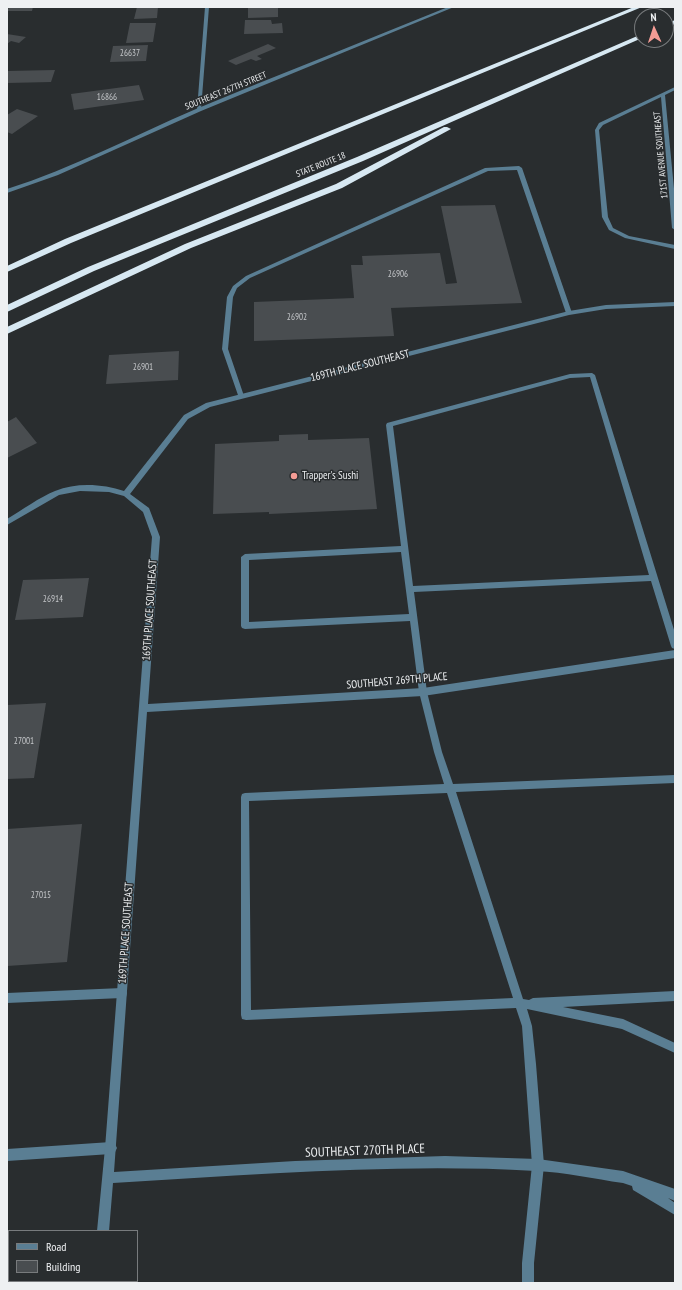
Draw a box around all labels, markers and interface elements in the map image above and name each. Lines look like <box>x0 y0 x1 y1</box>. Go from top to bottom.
north arrow <box>634 8 674 48</box>
text: N <box>650 10 657 24</box>
house number: 26637 <box>120 48 140 58</box>
street label: SOUTHEAST 267TH STREET <box>184 70 268 112</box>
house number: 16866 <box>97 92 117 102</box>
street label: 171ST AVENUE SOUTHEAST <box>652 111 670 199</box>
street label: STATE ROUTE 18 <box>295 150 347 180</box>
house number: 26906 <box>388 269 408 279</box>
house number: 26902 <box>287 312 307 322</box>
street label: 169TH PLACE SOUTHEAST <box>309 347 411 385</box>
house number: 26901 <box>133 362 153 372</box>
place label: Trapper's Sushi <box>302 469 358 483</box>
marker: Trapper's Sushi <box>289 471 299 481</box>
street label: 169TH PLACE SOUTHEAST <box>140 559 160 661</box>
house number: 26914 <box>43 594 63 604</box>
street label: SOUTHEAST 269TH PLACE <box>346 670 448 692</box>
house number: 27001 <box>14 736 34 746</box>
street label: 169TH PLACE SOUTHEAST <box>116 882 136 984</box>
house number: 27015 <box>31 890 51 900</box>
street label: SOUTHEAST 270TH PLACE <box>305 1141 425 1161</box>
legend <box>8 1230 138 1282</box>
text: Road <box>46 1239 66 1254</box>
text: Building <box>46 1259 81 1274</box>

